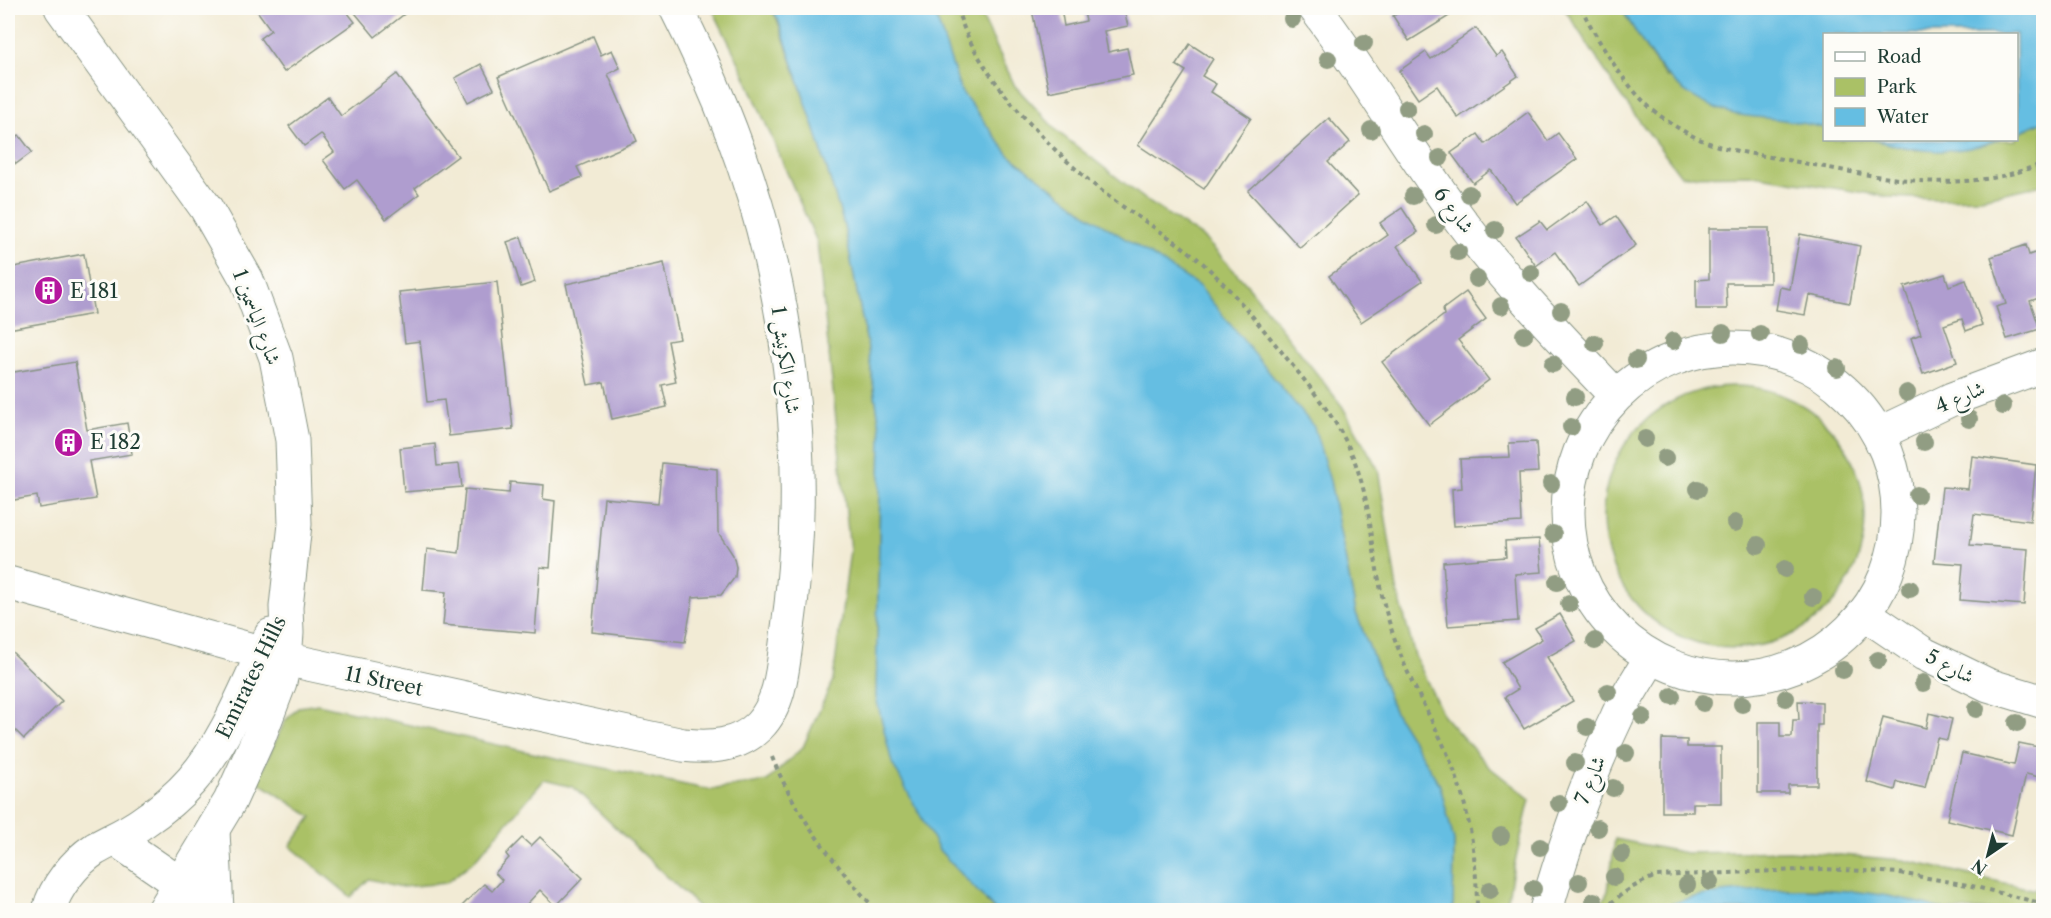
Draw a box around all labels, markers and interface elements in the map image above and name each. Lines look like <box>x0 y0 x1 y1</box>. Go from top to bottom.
legend <box>1823 33 2018 141</box>
text: Road <box>1877 46 1922 68</box>
text: Park <box>1877 76 1918 98</box>
text: Water <box>1876 106 1929 128</box>
street label: شارع 6 <box>1424 182 1479 242</box>
street label: شارع الياسمين 1 <box>222 266 286 370</box>
building icon: E 181 <box>33 275 65 307</box>
place label: E 181 <box>70 279 118 303</box>
street label: شارع الكرنيش 1 <box>761 305 805 416</box>
street label: شارع 4 <box>1932 376 1991 424</box>
building icon: E 182 <box>53 426 85 458</box>
place label: E 182 <box>90 430 141 454</box>
street label: Emirates Hills <box>211 612 291 742</box>
street label: شارع 5 <box>1919 644 1978 694</box>
street label: 11 Street <box>343 661 425 701</box>
street label: شارع 7 <box>1570 752 1616 810</box>
north arrow <box>1958 825 2018 885</box>
text: N <box>1968 855 1991 879</box>

